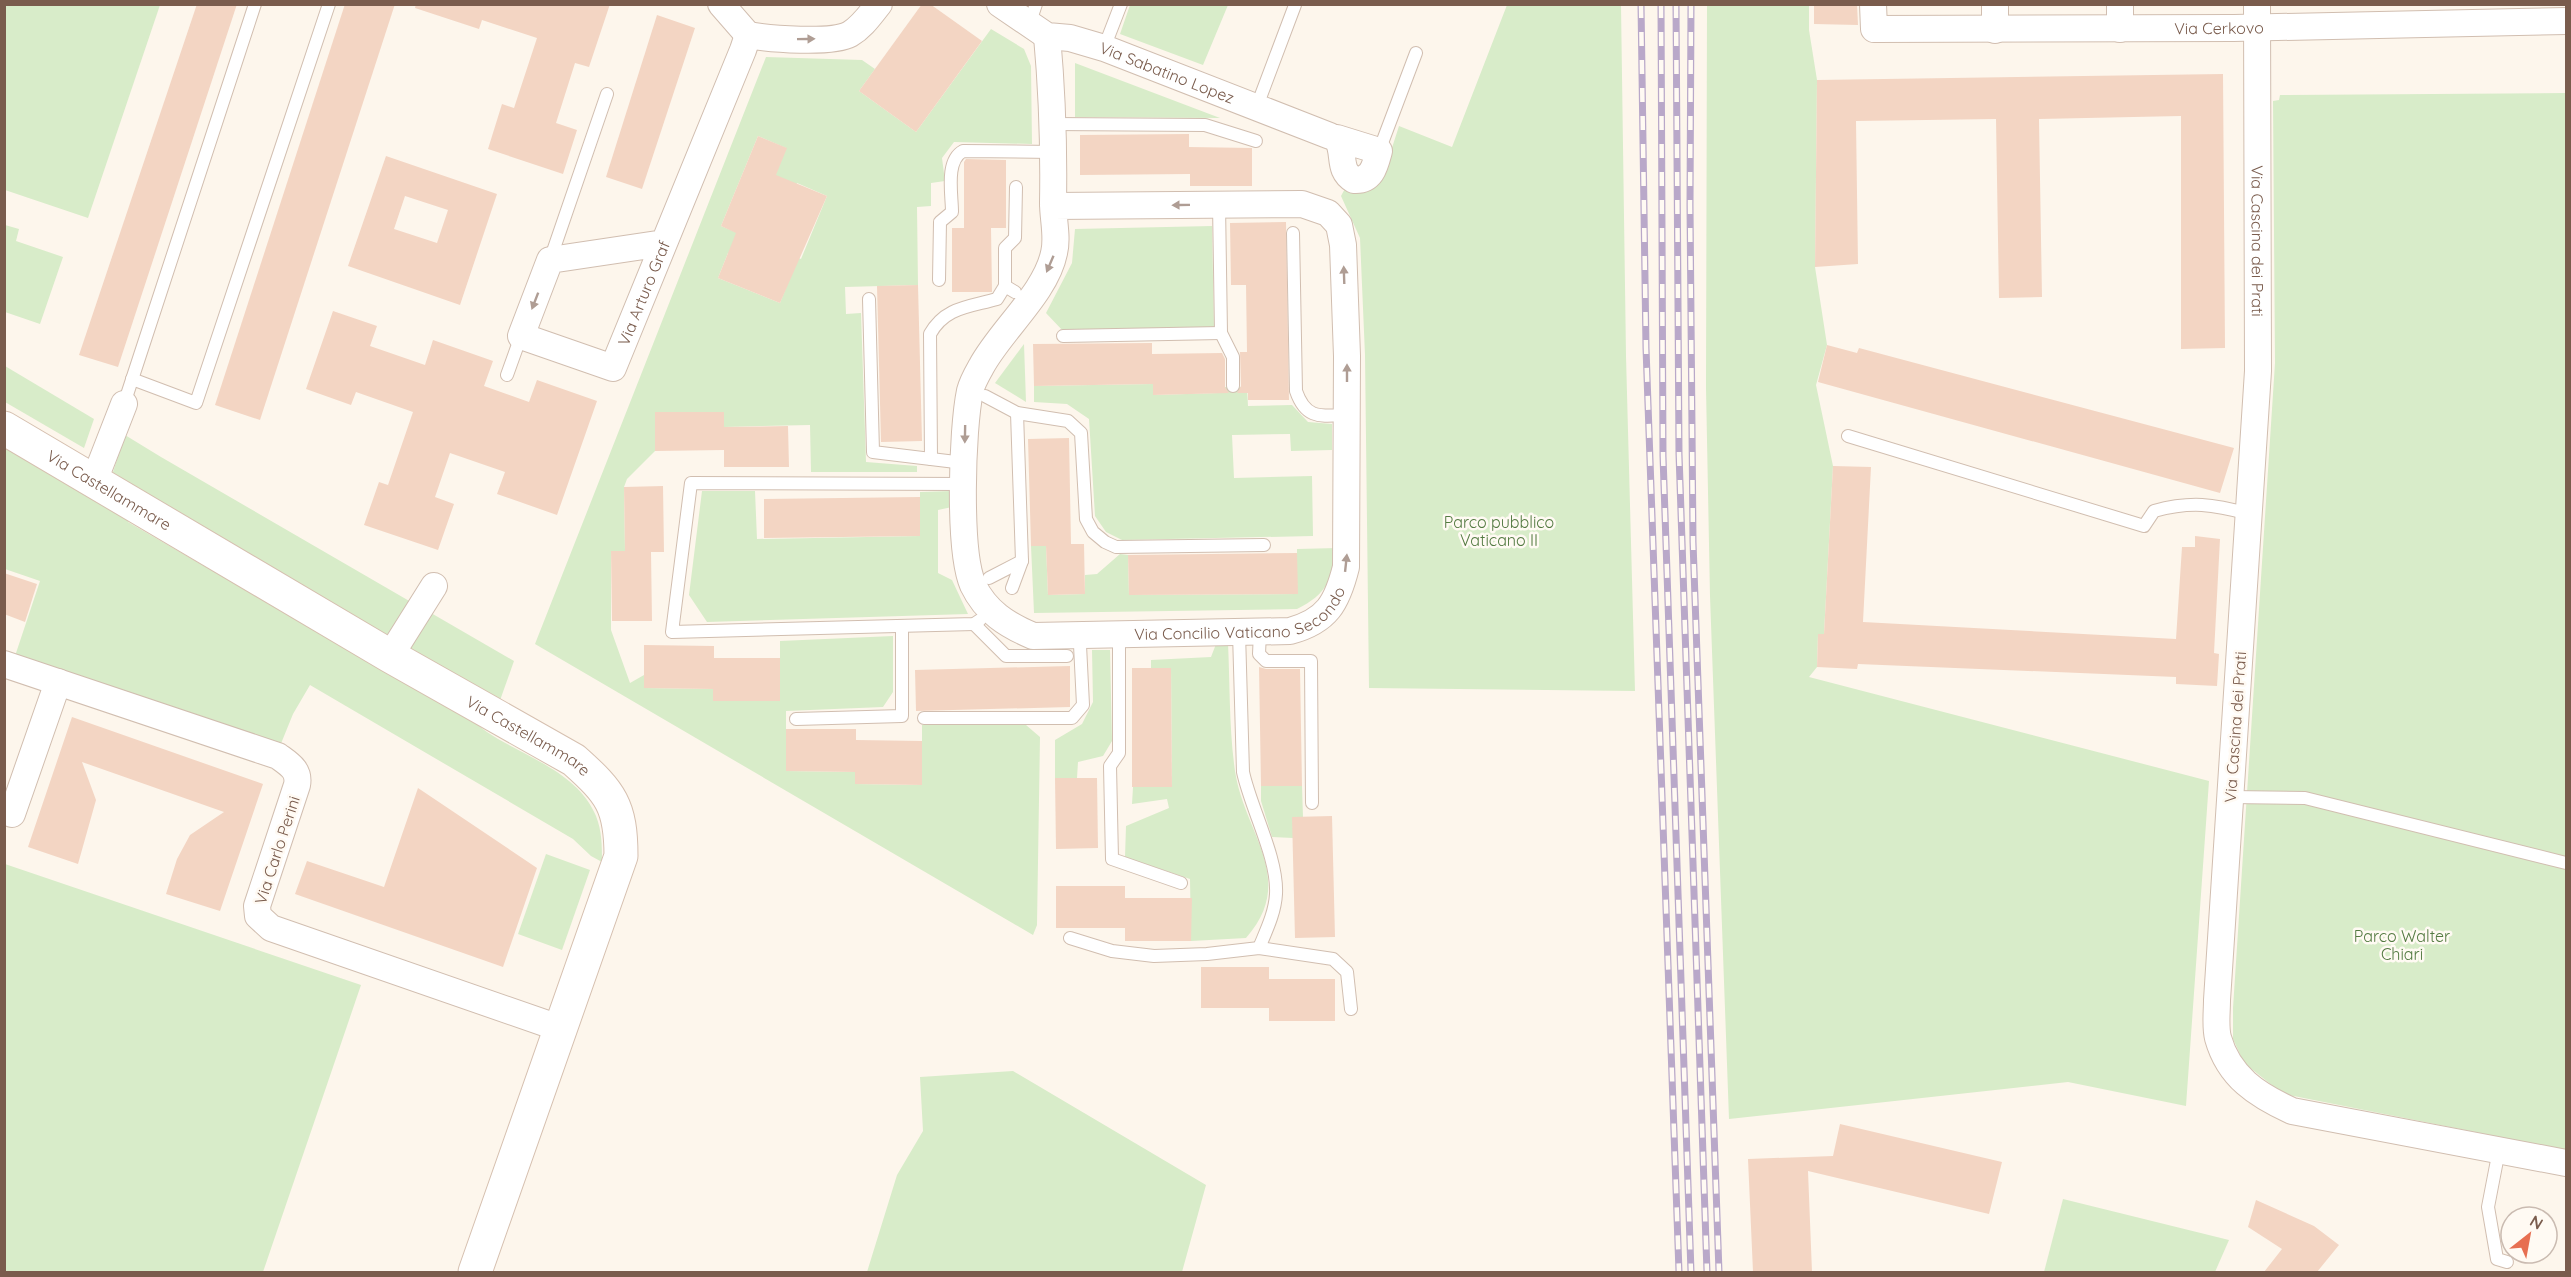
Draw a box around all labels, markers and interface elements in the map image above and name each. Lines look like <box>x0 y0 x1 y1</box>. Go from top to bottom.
street label: Via Cerkovo <box>2174 17 2264 38</box>
one-way arrow <box>797 34 816 44</box>
street label: Via Sabatino Lopez <box>1097 37 1237 108</box>
street label: Via Cascina dei Prati <box>2247 165 2268 317</box>
one-way arrow <box>1171 200 1190 210</box>
street label: Via Arturo Graf <box>613 237 674 348</box>
one-way arrow <box>1045 255 1055 273</box>
one-way arrow <box>1339 266 1348 285</box>
one-way arrow <box>530 292 540 310</box>
one-way arrow <box>1342 364 1352 383</box>
one-way arrow <box>960 425 970 444</box>
street label: Via Castellammare <box>43 446 175 535</box>
park label: Parco pubblico Vaticano II <box>1444 512 1554 550</box>
one-way arrow <box>1341 554 1351 573</box>
street label: Via Concilio Vaticano Secondo <box>1134 584 1349 644</box>
street label: Via Cascina dei Prati <box>2220 651 2250 803</box>
street label: Via Castellammare <box>463 691 595 780</box>
street label: Via Carlo Perini <box>250 793 304 907</box>
park label: Parco Walter Chiari <box>2354 926 2450 964</box>
north arrow <box>2499 1205 2559 1265</box>
text: N <box>2527 1211 2547 1234</box>

